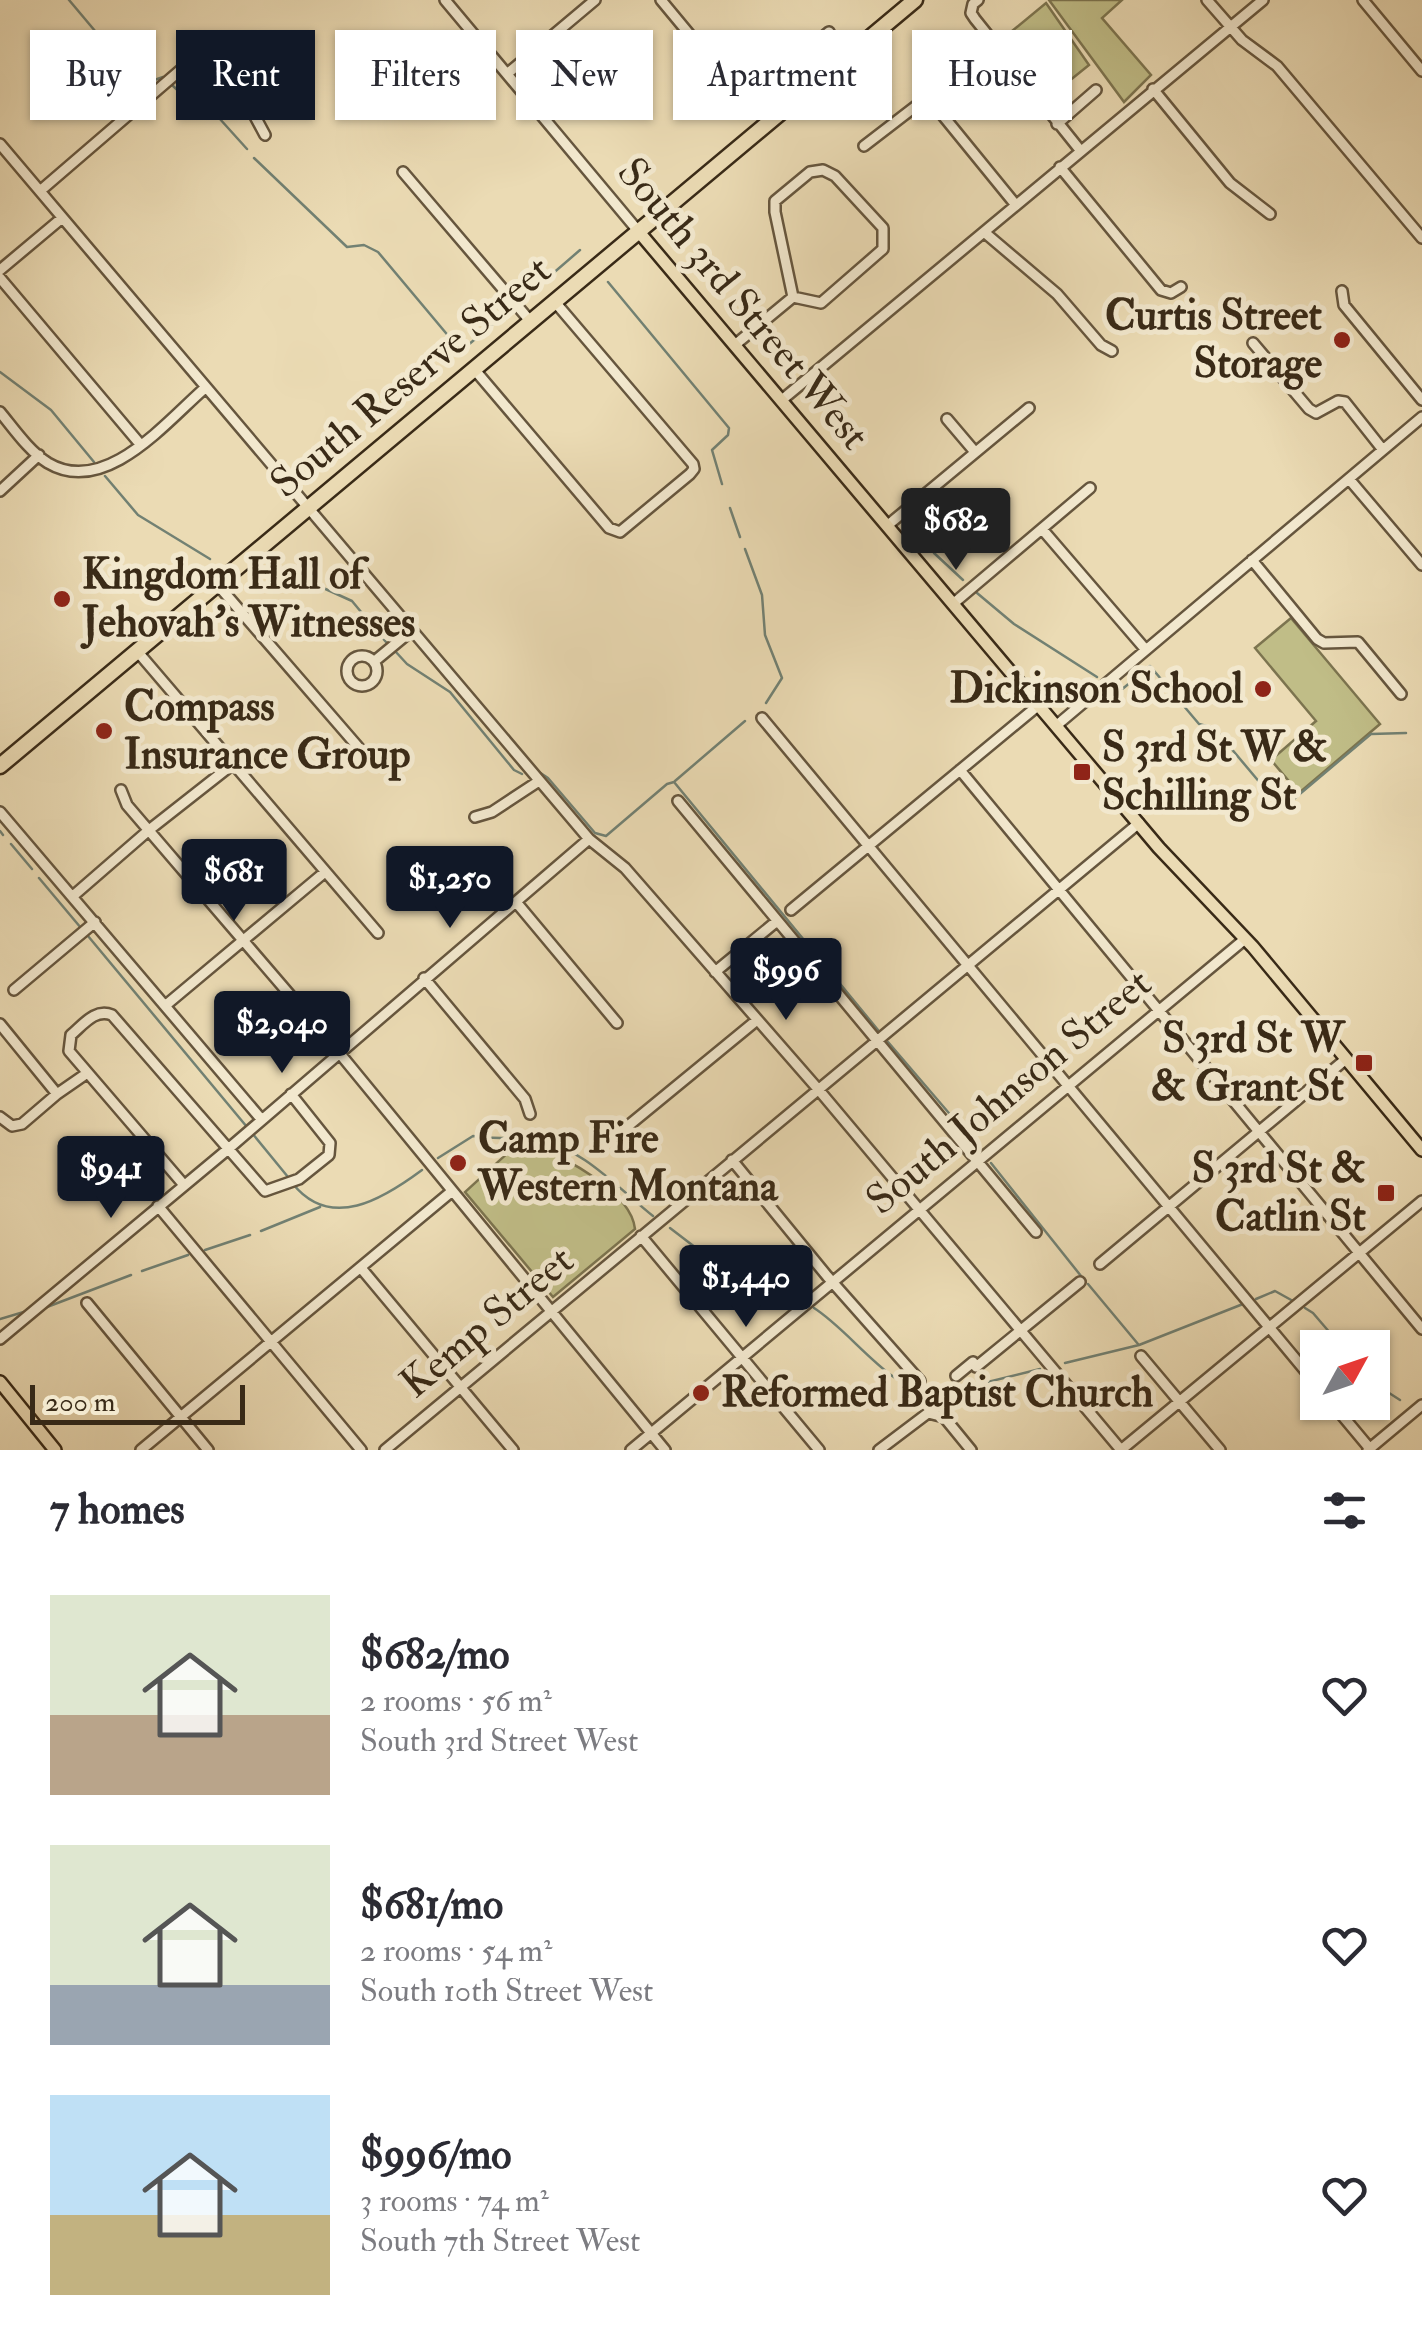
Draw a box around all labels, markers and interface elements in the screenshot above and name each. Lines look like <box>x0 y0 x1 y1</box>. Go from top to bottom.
chip: Buy <box>30 30 156 120</box>
chip: Rent <box>176 30 315 120</box>
chip: Filters <box>335 30 496 120</box>
chip: New <box>516 30 653 120</box>
chip: Apartment <box>673 30 892 120</box>
chip: House <box>912 30 1072 120</box>
street label: South 3rd Street West <box>606 147 880 461</box>
street label: South Reserve Street <box>260 244 562 510</box>
place label: Curtis Street Storage <box>1105 290 1322 390</box>
marker: Curtis Street Storage <box>1331 329 1353 351</box>
pin: $682 <box>897 488 1015 573</box>
text: $682 <box>923 500 989 540</box>
place label: Kingdom Hall of Jehovah's Witnesses <box>80 549 415 649</box>
marker: Kingdom Hall of Jehovah's Witnesses <box>51 588 73 610</box>
place label: Dickinson School <box>949 663 1243 715</box>
marker: Dickinson School <box>1252 678 1274 700</box>
place label: Compass Insurance Group <box>124 681 411 781</box>
marker: Compass Insurance Group <box>93 720 115 742</box>
place label: S 3rd St W & Schilling St <box>1102 722 1328 822</box>
marker: S 3rd St W & Schilling St <box>1071 761 1093 783</box>
pin: $681 <box>175 839 293 924</box>
pin: $1,250 <box>369 846 531 931</box>
text: $681 <box>204 851 264 891</box>
text: $1,250 <box>408 858 492 898</box>
pin: $996 <box>727 938 845 1023</box>
text: $996 <box>752 950 820 990</box>
street label: South Johnson Street <box>856 958 1162 1226</box>
pin: $2,040 <box>201 991 363 1076</box>
text: $2,040 <box>236 1003 328 1043</box>
place label: S 3rd St W & Grant St <box>1151 1013 1346 1113</box>
marker: S 3rd St W & Grant St <box>1353 1052 1375 1074</box>
place label: Camp Fire Western Montana <box>477 1113 779 1213</box>
pin: $941 <box>52 1136 170 1221</box>
place label: S 3rd St & Catlin St <box>1192 1143 1366 1243</box>
text: $941 <box>79 1148 143 1188</box>
marker: Camp Fire Western Montana <box>447 1152 469 1174</box>
marker: S 3rd St & Catlin St <box>1375 1182 1397 1204</box>
street label: Kemp Street <box>390 1235 584 1409</box>
pin: $1,440 <box>665 1245 827 1330</box>
text: $1,440 <box>702 1257 790 1297</box>
north arrow <box>1300 1330 1390 1420</box>
map controls <box>1300 1330 1390 1420</box>
place label: Reformed Baptist Church <box>721 1367 1153 1419</box>
scale bar <box>30 1380 245 1424</box>
marker: Reformed Baptist Church <box>690 1382 712 1404</box>
text: 200 m <box>45 1385 116 1420</box>
icon: filters <box>1317 1483 1372 1538</box>
text: 7 homes <box>50 1484 185 1536</box>
text: $682/mo <box>360 1629 510 1681</box>
icon: home <box>130 1635 250 1755</box>
icon: heart <box>1317 1668 1372 1723</box>
text: 2 rooms · 56 m² <box>360 1681 552 1721</box>
text: South 3rd Street West <box>360 1721 638 1761</box>
text: $681/mo <box>360 1879 503 1931</box>
icon: home <box>130 1885 250 2005</box>
icon: heart <box>1317 1918 1372 1973</box>
text: 2 rooms · 54 m² <box>360 1931 552 1971</box>
text: South 10th Street West <box>360 1971 653 2011</box>
text: $996/mo <box>360 2129 512 2181</box>
icon: home <box>130 2135 250 2255</box>
icon: heart <box>1317 2168 1372 2223</box>
text: 3 rooms · 74 m² <box>360 2181 549 2221</box>
text: South 7th Street West <box>360 2221 640 2261</box>

